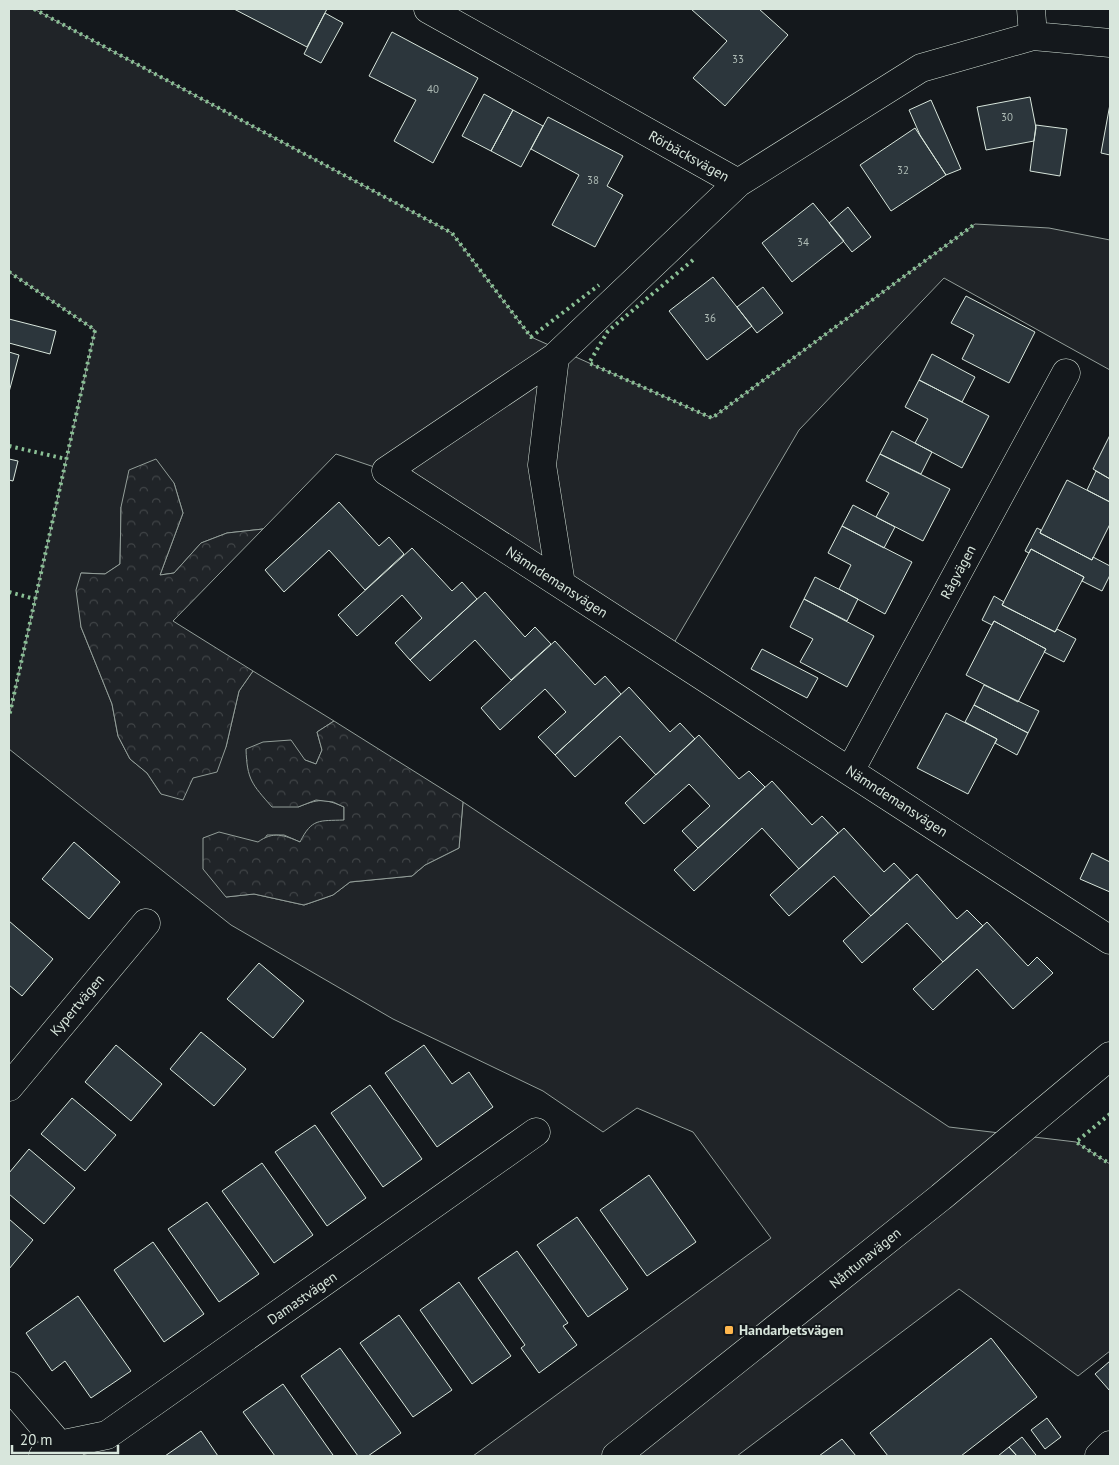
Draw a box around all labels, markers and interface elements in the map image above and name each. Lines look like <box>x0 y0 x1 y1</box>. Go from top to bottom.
house number: 33 <box>732 52 744 66</box>
house number: 40 <box>427 82 439 96</box>
house number: 30 <box>1001 110 1013 124</box>
street label: Rörbäcksvägen <box>646 126 732 186</box>
house number: 32 <box>897 163 909 177</box>
house number: 38 <box>587 173 599 187</box>
house number: 34 <box>797 235 809 249</box>
house number: 36 <box>704 311 716 325</box>
street label: Nämndemansvägen <box>503 542 611 622</box>
street label: Rågvägen <box>936 542 980 602</box>
street label: Nämndemansvägen <box>843 761 951 841</box>
street label: Kypertvägen <box>46 971 108 1039</box>
street label: Nåntunavägen <box>826 1224 904 1292</box>
street label: Damastvägen <box>264 1267 340 1329</box>
place label: Handarbetsvägen <box>739 1321 843 1339</box>
marker: Handarbetsvägen <box>723 1324 735 1336</box>
scale bar <box>12 1422 119 1454</box>
text: 20 m <box>20 1430 53 1449</box>

